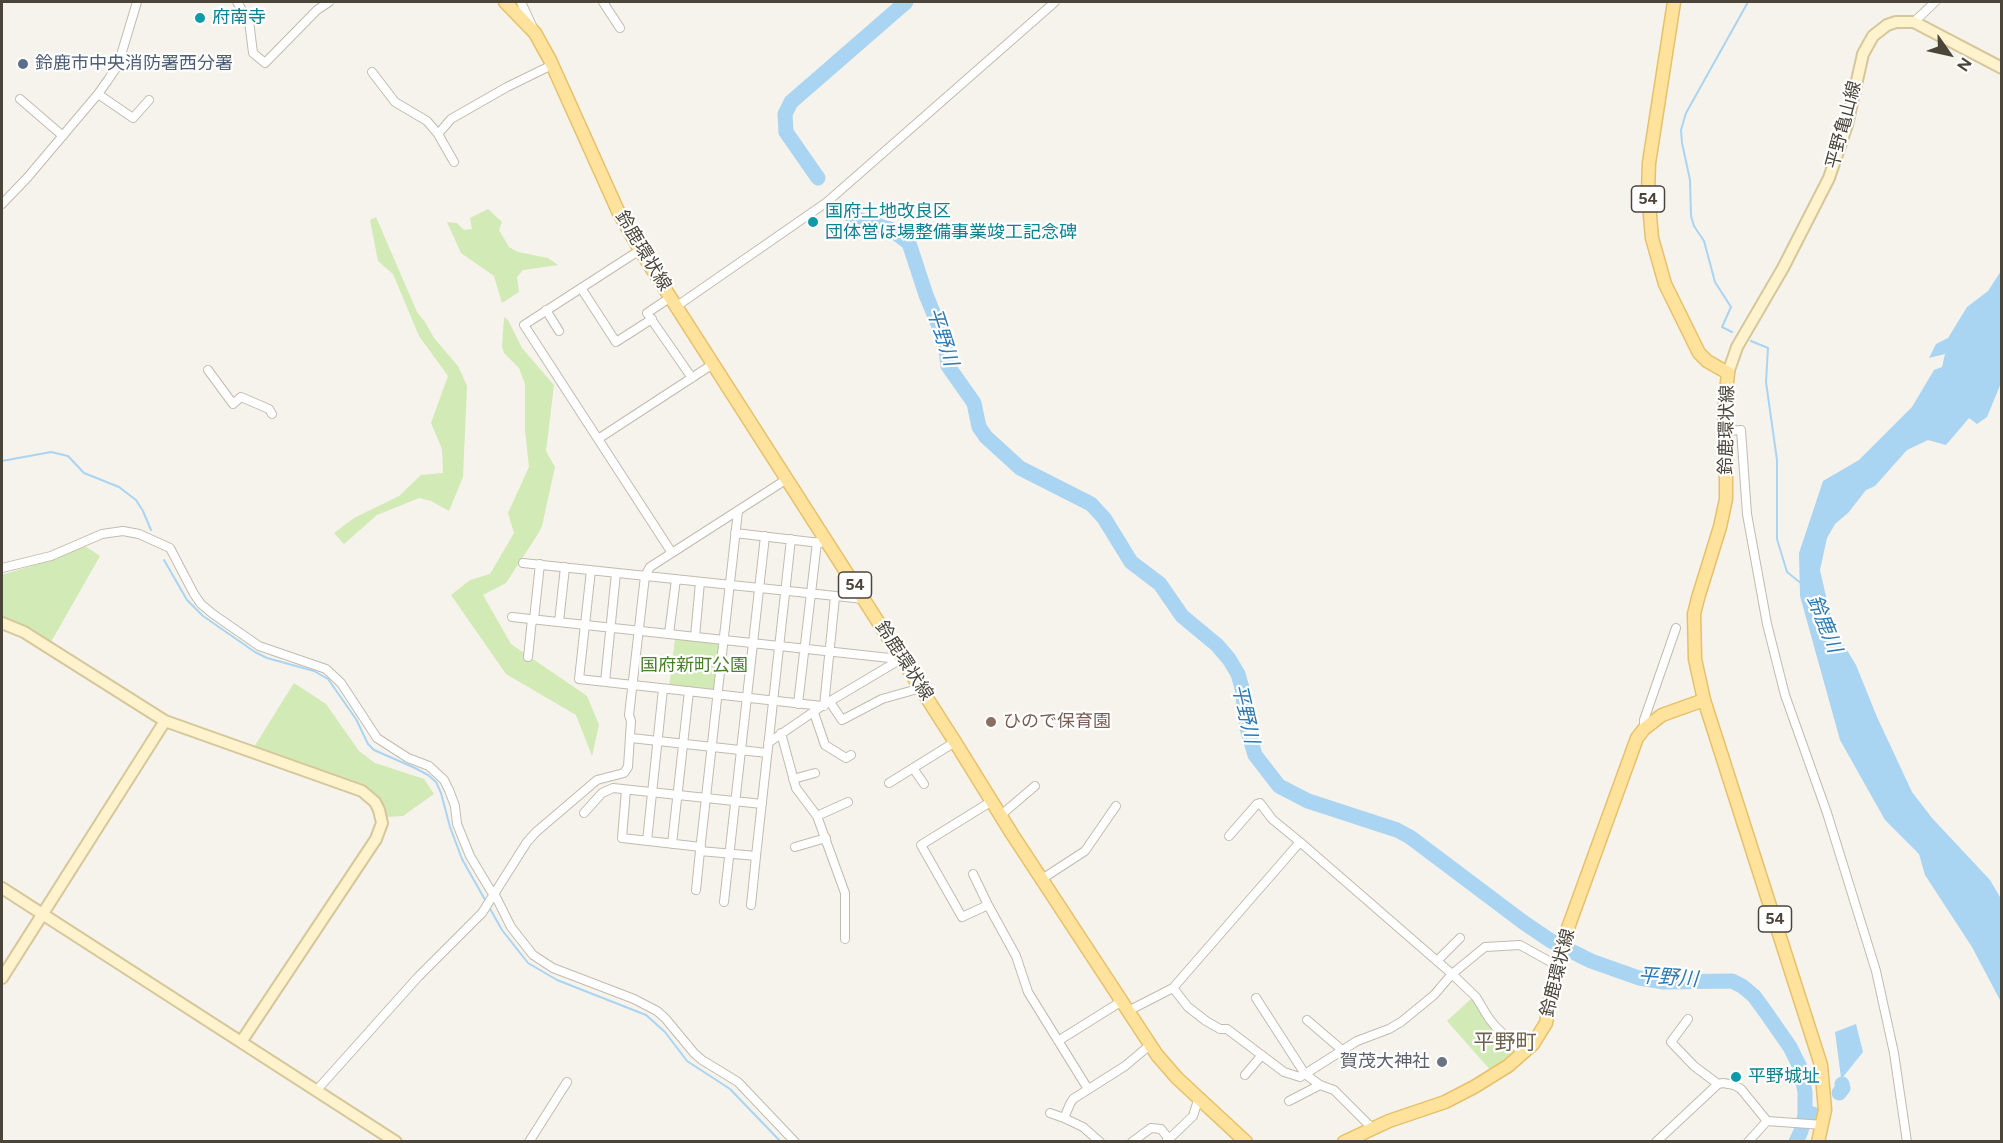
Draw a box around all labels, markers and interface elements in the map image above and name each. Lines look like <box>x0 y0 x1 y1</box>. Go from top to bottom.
place label: 府南寺 <box>212 7 266 29</box>
marker: 府南寺 <box>193 11 207 25</box>
north arrow <box>1919 24 1979 84</box>
place label: 鈴鹿市中央消防署西分署 <box>35 53 233 75</box>
text: N <box>1953 54 1976 75</box>
marker: 鈴鹿市中央消防署西分署 <box>16 57 30 71</box>
street label: 平野亀山線 <box>1822 79 1866 171</box>
road number: 54 <box>1632 186 1664 212</box>
place label: 国府土地改良区 団体営ほ場整備事業竣工記念碑 <box>825 201 1077 244</box>
street label: 鈴鹿環状線 <box>611 207 675 295</box>
marker: 国府土地改良区 団体営ほ場整備事業竣工記念碑 <box>806 215 820 229</box>
water label: 平野川 <box>921 305 963 369</box>
street label: 鈴鹿環状線 <box>1715 385 1739 475</box>
road number: 54 <box>838 572 872 598</box>
water label: 鈴鹿川 <box>1802 592 1846 656</box>
street label: 鈴鹿環状線 <box>870 617 938 705</box>
park label: 国府新町公園 <box>640 655 748 677</box>
water label: 平野川 <box>1227 682 1263 746</box>
place label: ひので保育園 <box>1003 711 1111 733</box>
marker: ひので保育園 <box>984 715 998 729</box>
road number: 54 <box>1758 906 1792 932</box>
street label: 鈴鹿環状線 <box>1537 927 1579 1019</box>
water label: 平野川 <box>1637 964 1699 992</box>
district label: 平野町 <box>1474 1030 1536 1056</box>
place label: 賀茂大神社 <box>1340 1051 1430 1073</box>
marker: 賀茂大神社 <box>1435 1055 1449 1069</box>
place label: 平野城址 <box>1748 1066 1820 1088</box>
marker: 平野城址 <box>1729 1070 1743 1084</box>

